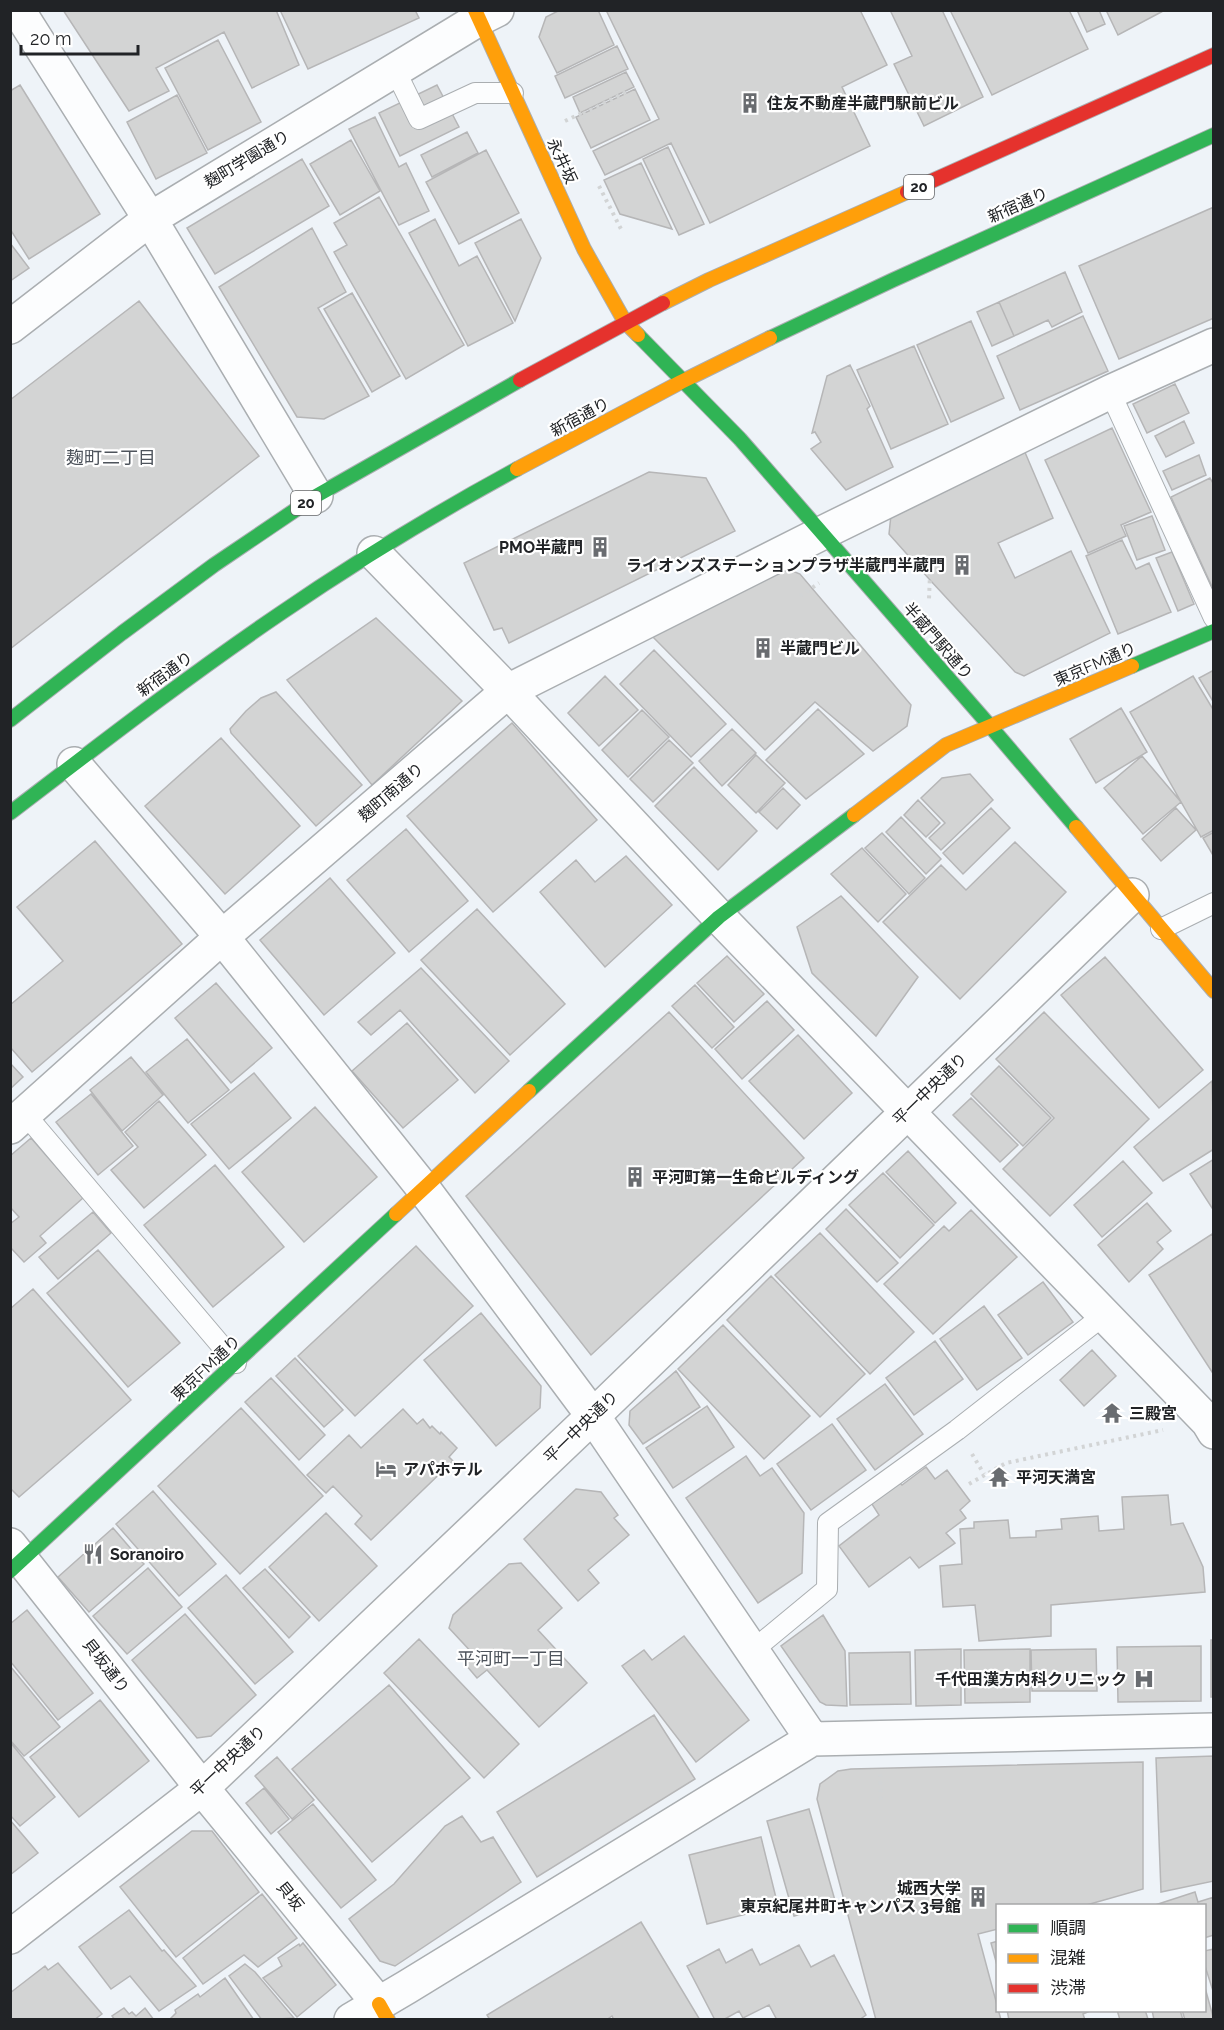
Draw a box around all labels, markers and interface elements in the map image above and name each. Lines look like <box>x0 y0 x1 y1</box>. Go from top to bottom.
scale bar <box>21 18 138 56</box>
text: 20 m <box>30 28 72 49</box>
building icon: 住友不動産半蔵門駅前ビル <box>738 91 762 115</box>
place label: 住友不動産半蔵門駅前ビル <box>766 94 959 113</box>
street label: 麹町学園通り <box>201 126 293 192</box>
street label: 永井坂 <box>543 135 581 187</box>
road number: 20 <box>904 175 934 199</box>
street label: 新宿通り <box>985 183 1051 227</box>
street label: 新宿通り <box>547 394 613 440</box>
district label: 麹町二丁目 <box>66 447 156 468</box>
road number: 20 <box>291 491 321 515</box>
building icon: PMO半蔵門 <box>588 535 612 559</box>
place label: PMO半蔵門 <box>499 538 583 557</box>
building icon: ライオンズステーションプラザ半蔵門半蔵門 <box>950 553 974 577</box>
place label: ライオンズステーションプラザ半蔵門半蔵門 <box>626 556 945 575</box>
street label: 半蔵門駅通り <box>899 599 977 683</box>
building icon: 半蔵門ビル <box>751 636 775 660</box>
street label: 東京FM通り <box>1051 638 1139 690</box>
place label: 半蔵門ビル <box>780 639 860 658</box>
street label: 新宿通り <box>134 648 196 700</box>
street label: 麹町南通り <box>355 759 427 825</box>
street label: 平一中央通り <box>889 1049 971 1129</box>
building icon: 平河町第一生命ビルディング <box>623 1165 647 1189</box>
place label: 平河町第一生命ビルディング <box>652 1168 859 1187</box>
street label: 東京FM通り <box>168 1331 244 1405</box>
street label: 平一中央通り <box>540 1387 622 1467</box>
temple icon: 三殿宮 <box>1100 1401 1124 1425</box>
place label: 三殿宮 <box>1129 1404 1177 1423</box>
hotel icon: アパホテル <box>374 1457 398 1481</box>
place label: アパホテル <box>403 1460 483 1479</box>
temple icon: 平河天満宮 <box>987 1465 1011 1489</box>
place label: 平河天満宮 <box>1016 1468 1096 1487</box>
restaurant icon: Soranoiro <box>81 1542 105 1566</box>
place label: Soranoiro <box>110 1545 184 1564</box>
street label: 貝坂通り <box>79 1635 133 1697</box>
district label: 平河町一丁目 <box>457 1648 565 1669</box>
hospital icon: 千代田漢方内科クリニック <box>1132 1667 1156 1691</box>
place label: 千代田漢方内科クリニック <box>935 1670 1127 1689</box>
street label: 平一中央通り <box>186 1721 270 1801</box>
street label: 貝坂 <box>273 1878 307 1914</box>
place label: 城西大学 東京紀尾井町キャンパス 3号館 <box>740 1879 961 1916</box>
building icon: 城西大学 東京紀尾井町キャンパス 3号館 <box>966 1885 990 1909</box>
legend <box>996 1904 1206 2012</box>
text: 順調 <box>1050 1917 1086 1938</box>
text: 混雑 <box>1050 1947 1086 1968</box>
text: 渋滞 <box>1050 1977 1086 1998</box>

